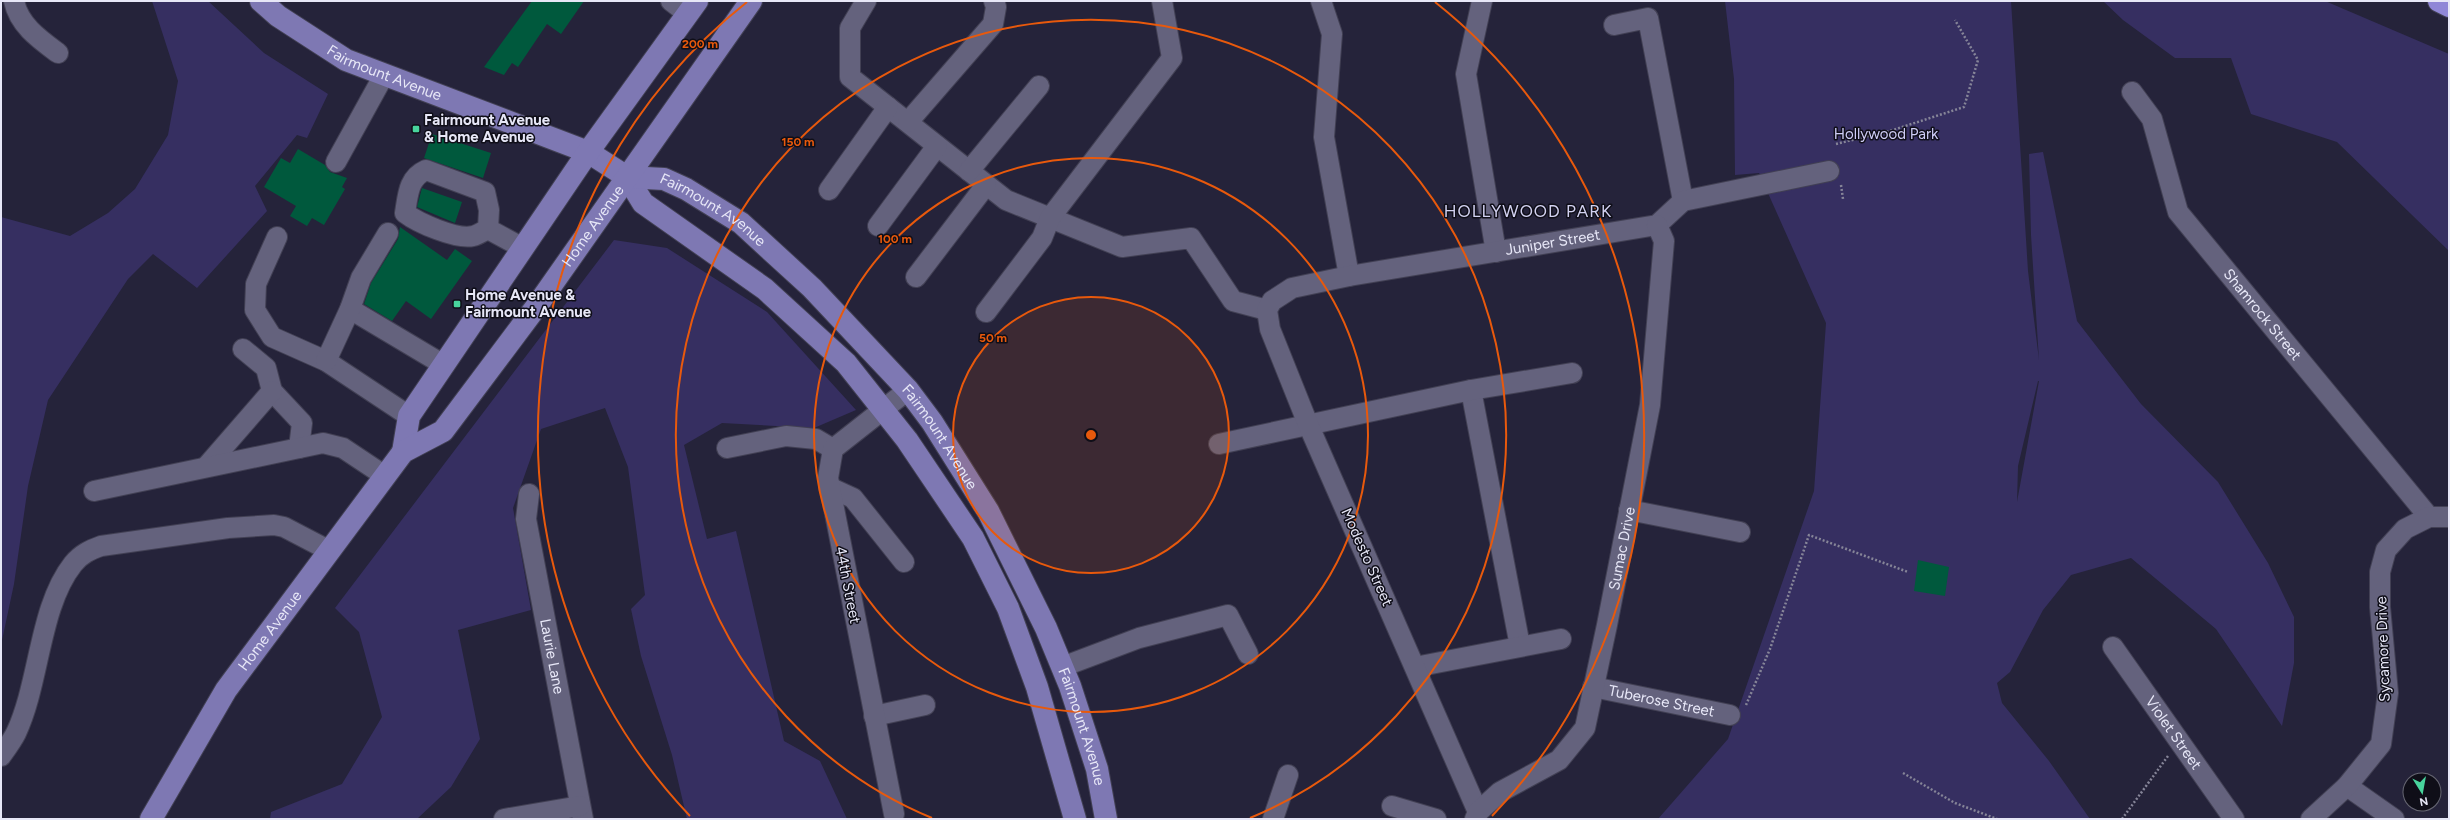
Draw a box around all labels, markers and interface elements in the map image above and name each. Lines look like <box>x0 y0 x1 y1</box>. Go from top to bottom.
text: 200 m <box>682 37 718 51</box>
street label: Fairmount Avenue <box>323 41 444 105</box>
place label: Fairmount Avenue & Home Avenue <box>424 111 551 146</box>
marker: Fairmount Avenue & Home Avenue <box>411 124 421 134</box>
park label: Hollywood Park <box>1834 125 1939 143</box>
text: 150 m <box>781 135 815 149</box>
street label: Fairmount Avenue <box>657 169 770 250</box>
street label: Home Avenue <box>558 182 628 270</box>
district label: HOLLYWOOD PARK <box>1444 201 1612 221</box>
street label: Juniper Street <box>1504 226 1602 259</box>
text: 100 m <box>878 232 912 246</box>
street label: Shamrock Street <box>2220 265 2305 364</box>
place label: Home Avenue & Fairmount Avenue <box>465 286 592 321</box>
marker: Home Avenue & Fairmount Avenue <box>452 299 462 309</box>
text: 50 m <box>979 331 1007 345</box>
street label: Fairmount Avenue <box>898 381 981 493</box>
centre of rings <box>1084 428 1098 442</box>
street label: Modesto Street <box>1337 505 1397 609</box>
street label: Sumac Drive <box>1605 505 1639 592</box>
street label: 44th Street <box>832 545 864 626</box>
street label: Home Avenue <box>234 587 306 674</box>
street label: Sycamore Drive <box>2372 596 2394 702</box>
street label: Laurie Lane <box>536 617 568 696</box>
street label: Fairmount Avenue <box>1054 665 1109 787</box>
street label: Tuberose Street <box>1607 681 1716 721</box>
street label: Violet Street <box>2141 693 2206 773</box>
north arrow <box>2402 772 2442 812</box>
text: N <box>2418 794 2429 809</box>

